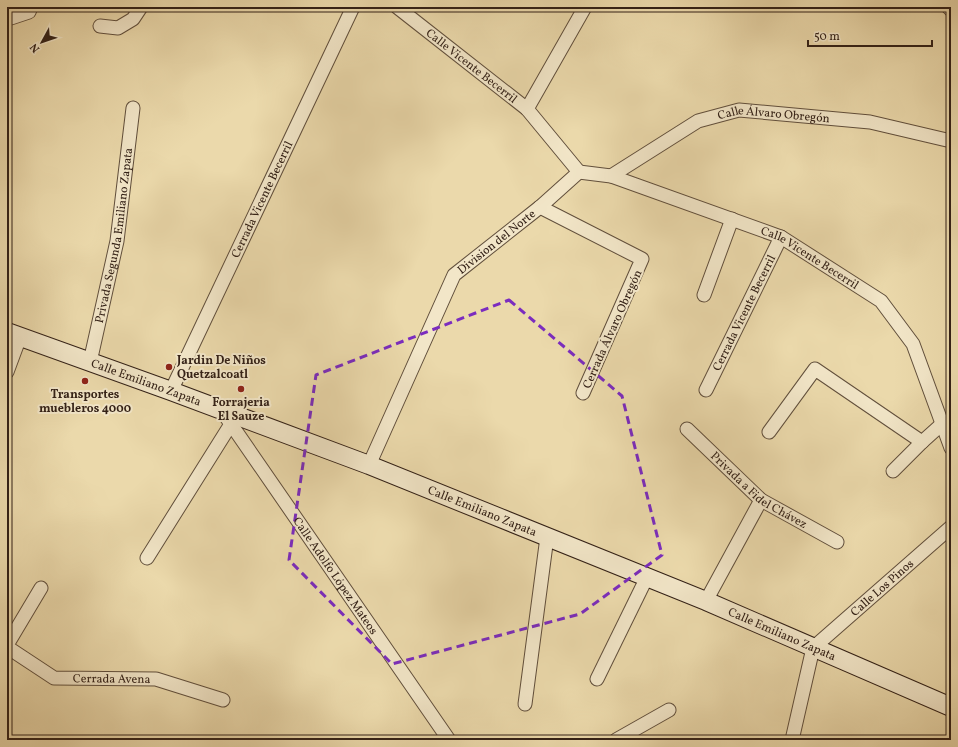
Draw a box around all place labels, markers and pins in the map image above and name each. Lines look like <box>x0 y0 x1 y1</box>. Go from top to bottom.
place label: Jardin De Niños Quetzalcoatl <box>176 353 266 383</box>
marker: Jardin De Niños Quetzalcoatl <box>164 362 174 372</box>
marker: Transportes muebleros 4000 <box>80 376 90 386</box>
marker: Forrajeria El Sauze <box>236 384 246 394</box>
place label: Transportes muebleros 4000 <box>39 387 131 417</box>
place label: Forrajeria El Sauze <box>212 395 270 425</box>

